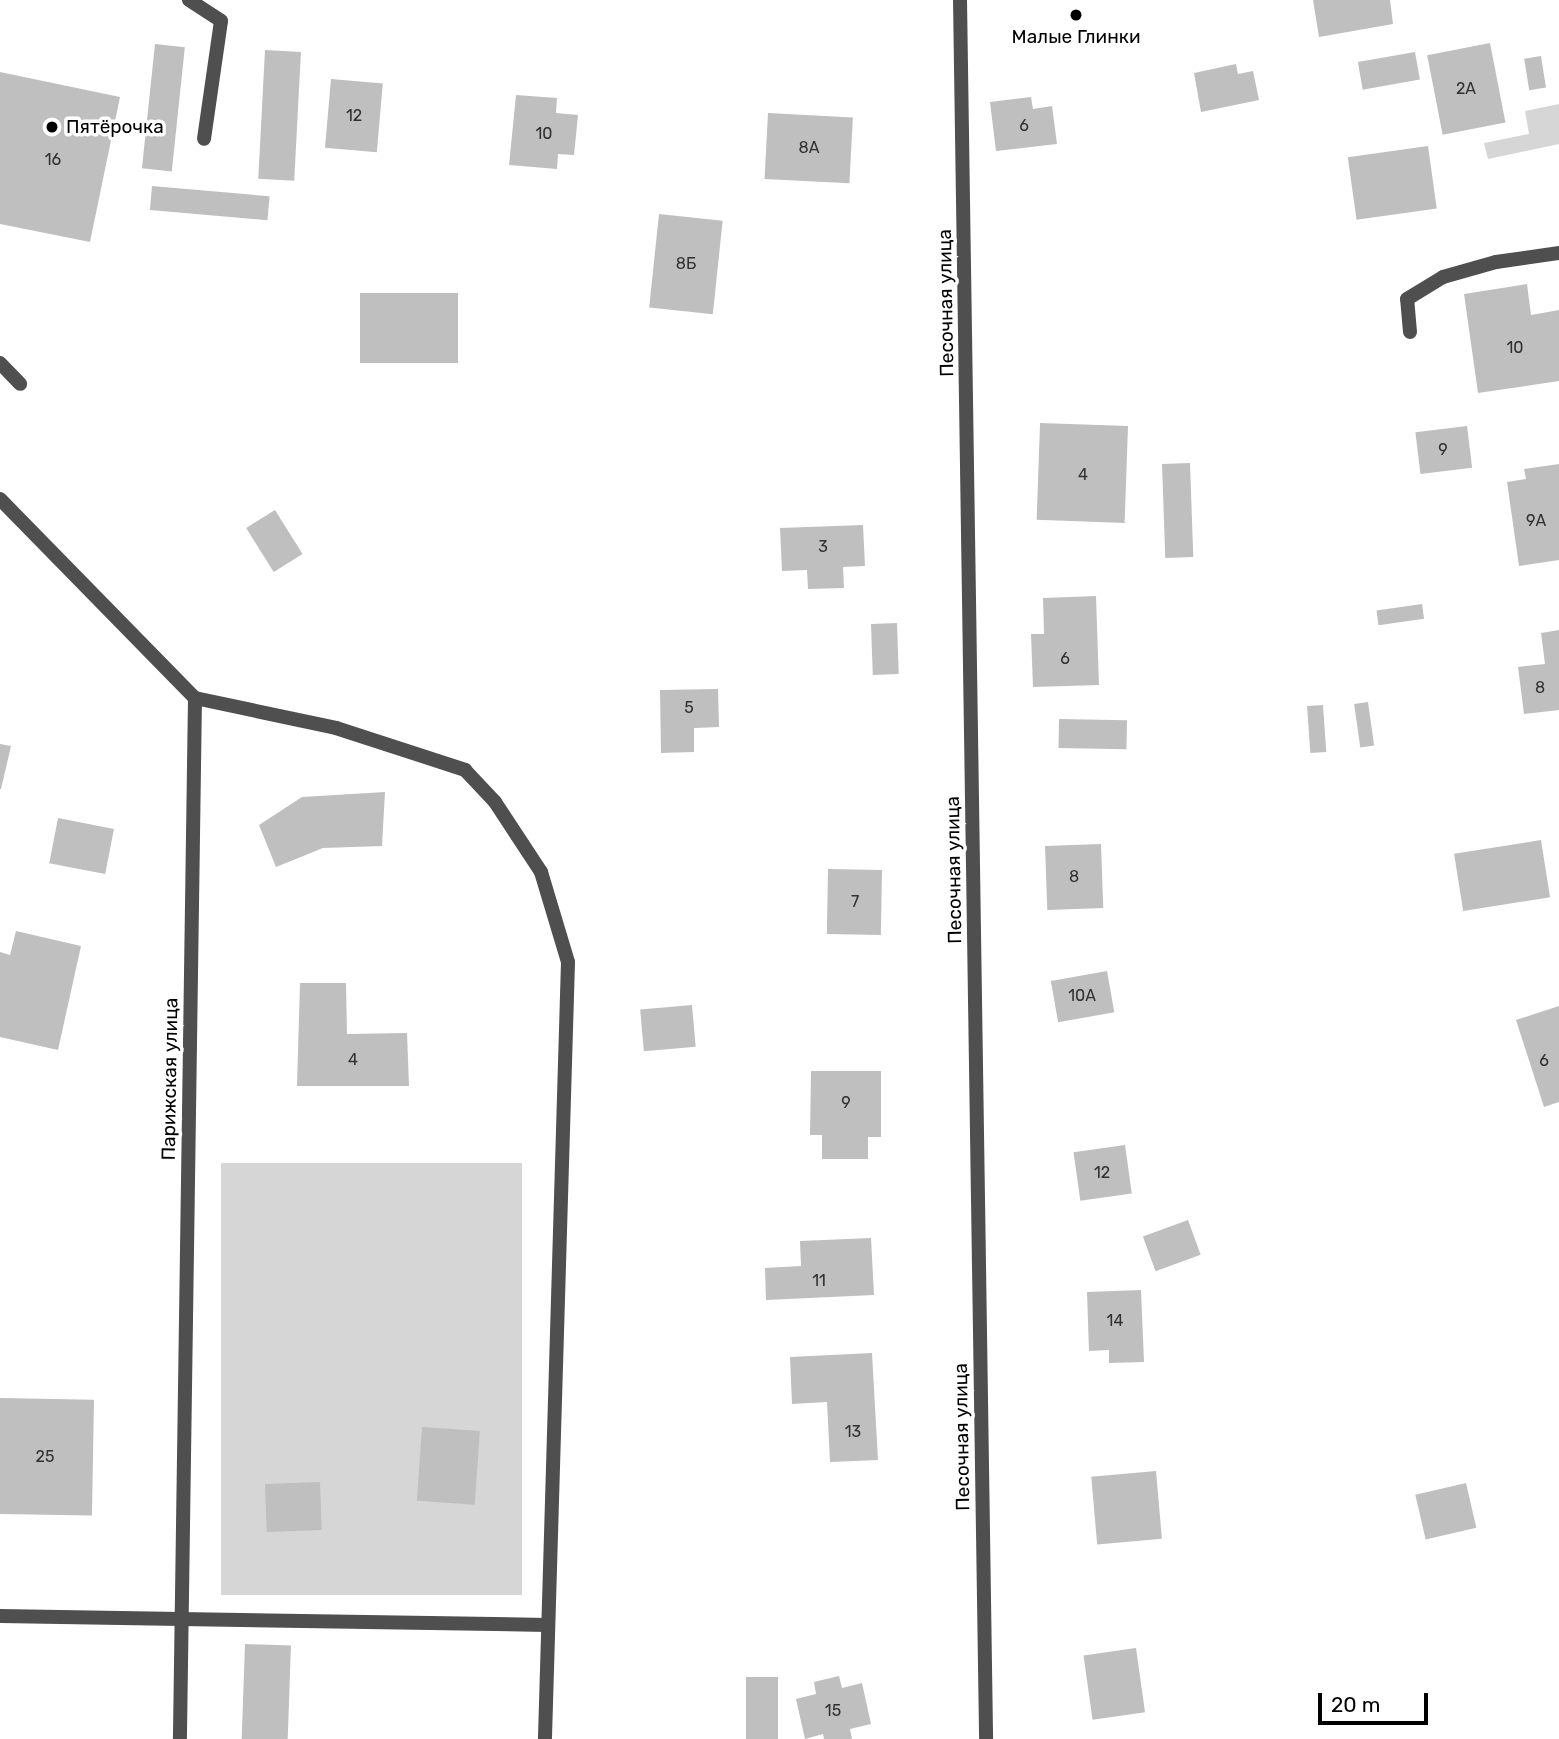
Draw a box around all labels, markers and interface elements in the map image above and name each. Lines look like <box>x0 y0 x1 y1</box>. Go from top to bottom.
marker: Малые Глинки <box>1068 7 1084 23</box>
place label: Малые Глинки <box>1012 26 1140 48</box>
house number: 2А <box>1456 79 1476 99</box>
house number: 12 <box>346 106 362 126</box>
place label: Пятёрочка <box>66 116 164 138</box>
house number: 6 <box>1019 116 1029 136</box>
marker: Пятёрочка <box>44 119 60 135</box>
house number: 10 <box>535 124 553 144</box>
house number: 8А <box>799 138 819 158</box>
house number: 16 <box>45 150 61 170</box>
street label: Песочная улица <box>933 229 959 377</box>
house number: 8Б <box>676 254 696 274</box>
house number: 10 <box>1506 338 1524 358</box>
house number: 9 <box>1438 440 1448 460</box>
house number: 4 <box>1078 465 1088 485</box>
house number: 9А <box>1526 511 1546 531</box>
house number: 3 <box>818 537 828 557</box>
house number: 6 <box>1060 649 1070 669</box>
house number: 8 <box>1535 678 1545 698</box>
house number: 5 <box>684 698 694 718</box>
street label: Песочная улица <box>941 796 967 944</box>
house number: 8 <box>1069 867 1079 887</box>
house number: 7 <box>851 892 859 912</box>
house number: 10А <box>1068 986 1096 1006</box>
street label: Парижская улица <box>157 997 183 1161</box>
house number: 4 <box>348 1050 358 1070</box>
house number: 6 <box>1539 1051 1549 1071</box>
house number: 9 <box>841 1093 851 1113</box>
house number: 12 <box>1094 1163 1110 1183</box>
house number: 11 <box>812 1271 826 1291</box>
house number: 14 <box>1107 1311 1123 1331</box>
street label: Песочная улица <box>949 1363 975 1511</box>
house number: 13 <box>845 1422 861 1442</box>
house number: 25 <box>36 1447 54 1467</box>
scale bar <box>1321 1680 1431 1724</box>
text: 20 m <box>1331 1692 1380 1717</box>
house number: 15 <box>825 1701 841 1721</box>

